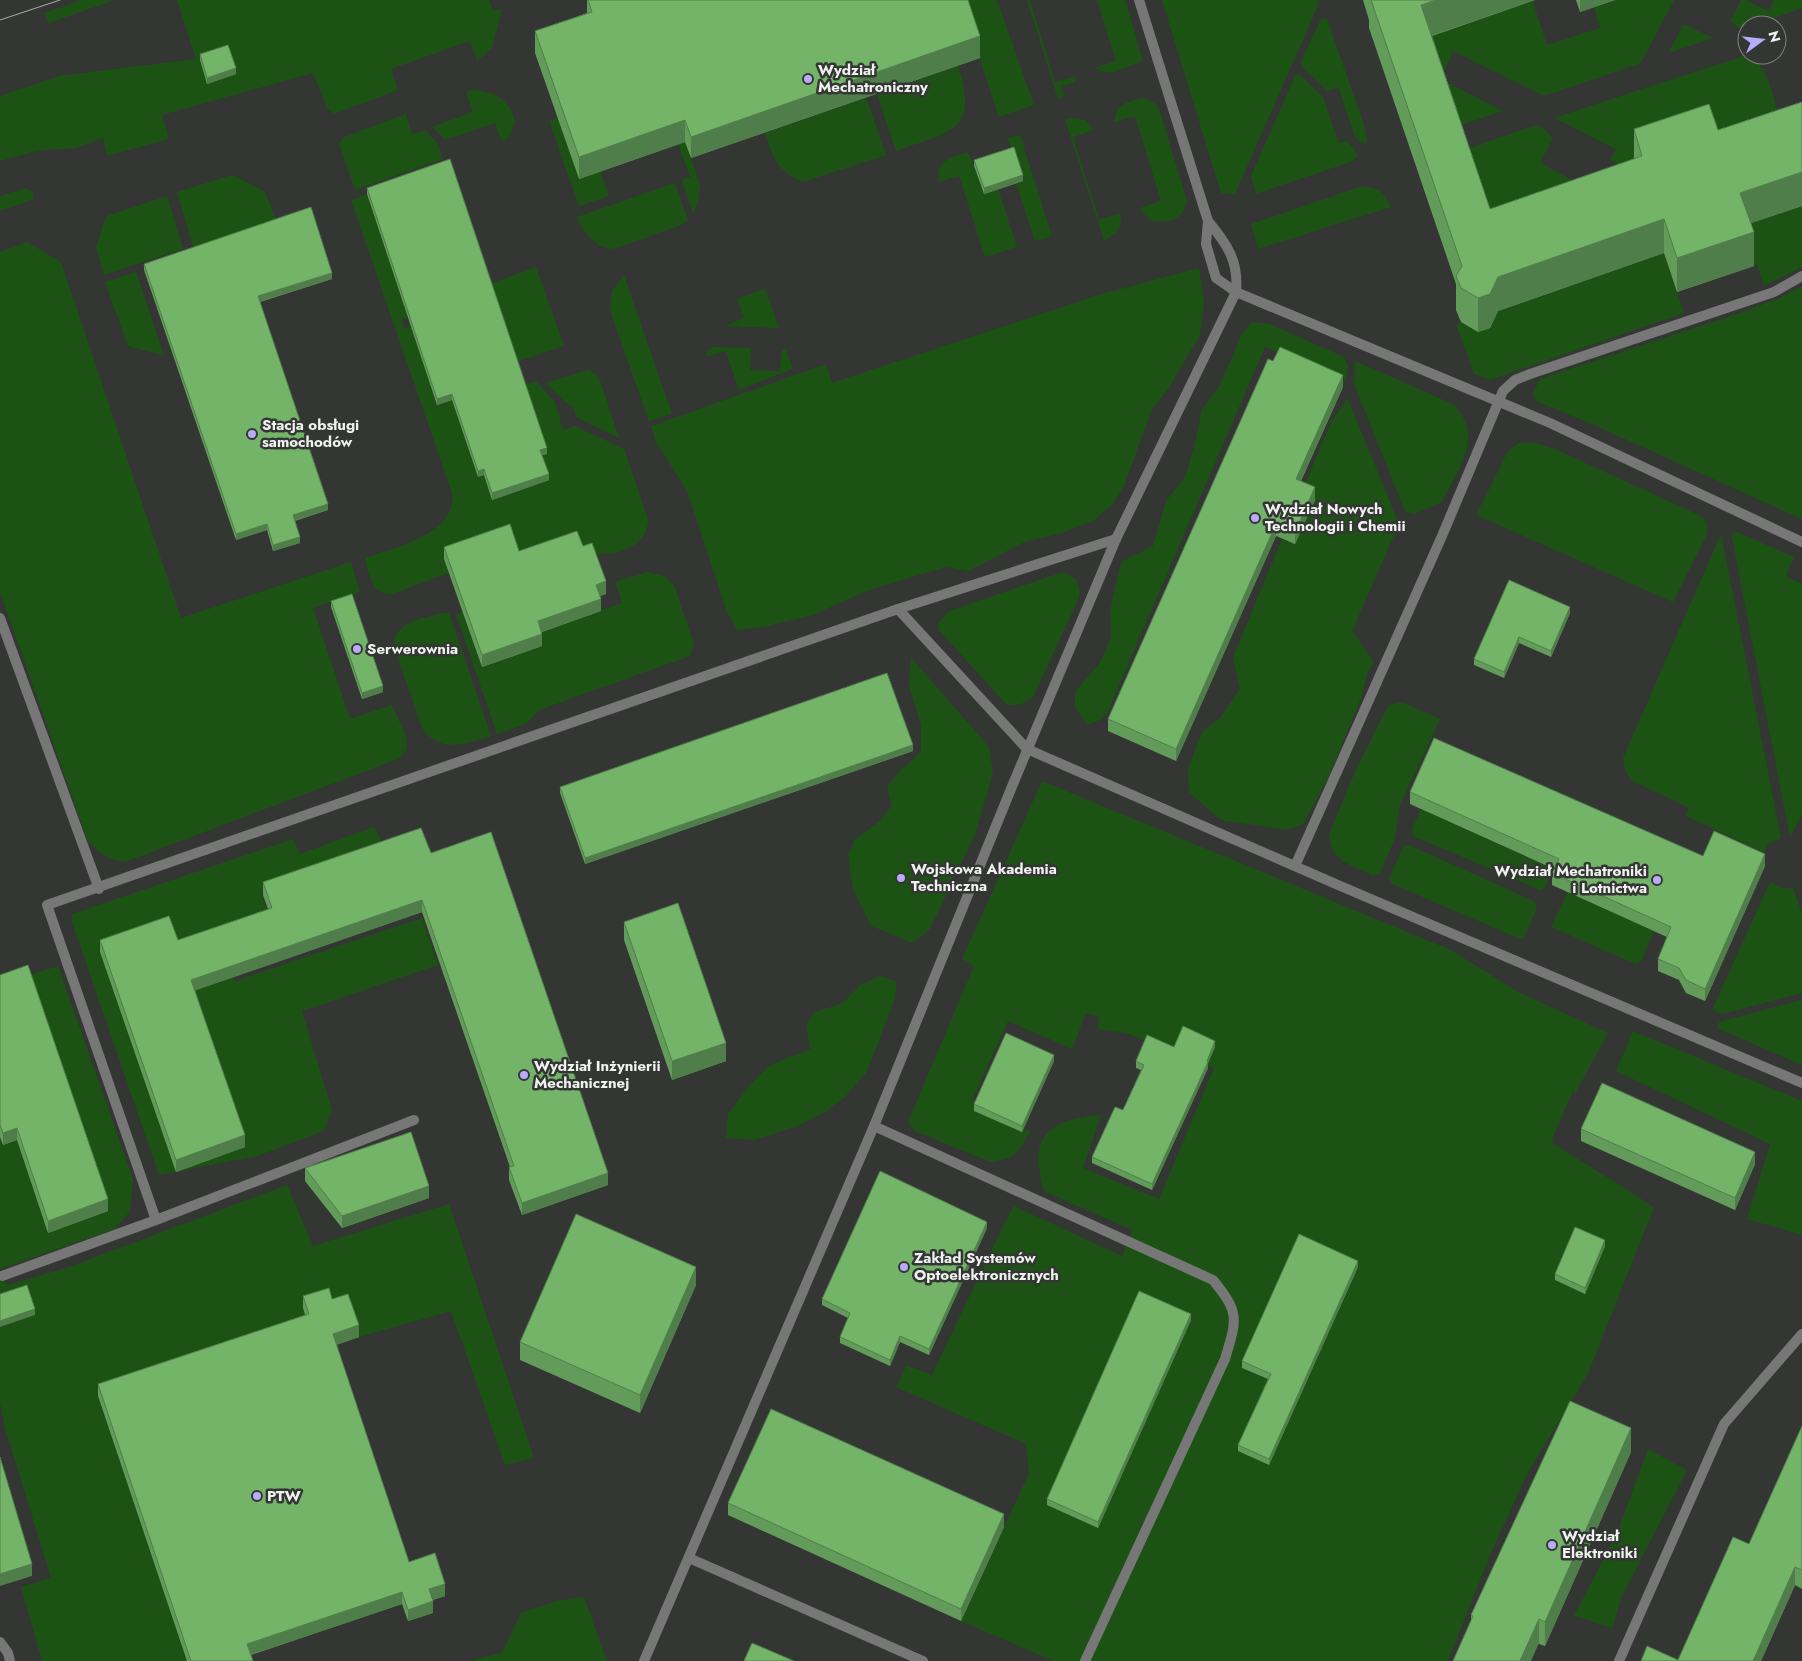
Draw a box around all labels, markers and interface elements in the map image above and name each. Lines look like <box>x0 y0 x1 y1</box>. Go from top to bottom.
north arrow <box>1737 15 1787 65</box>
text: N <box>1763 29 1786 45</box>
place label: Wydział Mechatroniczny <box>818 59 928 98</box>
marker: Wydział Mechatroniczny <box>802 73 814 85</box>
place label: Stacja obsługi samochodów <box>262 414 359 453</box>
marker: Stacja obsługi samochodów <box>246 428 258 440</box>
place label: Wydział Nowych Technologii i Chemii <box>1265 498 1406 537</box>
marker: Wydział Nowych Technologii i Chemii <box>1249 512 1261 524</box>
place label: Serwerownia <box>367 638 458 660</box>
marker: Serwerownia <box>351 643 363 655</box>
place label: Wojskowa Akademia Techniczna <box>911 858 1057 897</box>
place label: Wydział Mechatroniki i Lotnictwa <box>1494 860 1647 899</box>
marker: Wojskowa Akademia Techniczna <box>895 872 907 884</box>
marker: Wydział Mechatroniki i Lotnictwa <box>1651 874 1663 886</box>
place label: Wydział Inżynierii Mechanicznej <box>534 1055 661 1094</box>
marker: Wydział Inżynierii Mechanicznej <box>518 1069 530 1081</box>
place label: Zakład Systemów Optoelektronicznych <box>914 1247 1059 1286</box>
marker: Zakład Systemów Optoelektronicznych <box>898 1261 910 1273</box>
place label: PTW <box>267 1485 301 1507</box>
marker: PTW <box>251 1490 263 1502</box>
place label: Wydział Elektroniki <box>1562 1525 1637 1564</box>
marker: Wydział Elektroniki <box>1546 1539 1558 1551</box>

